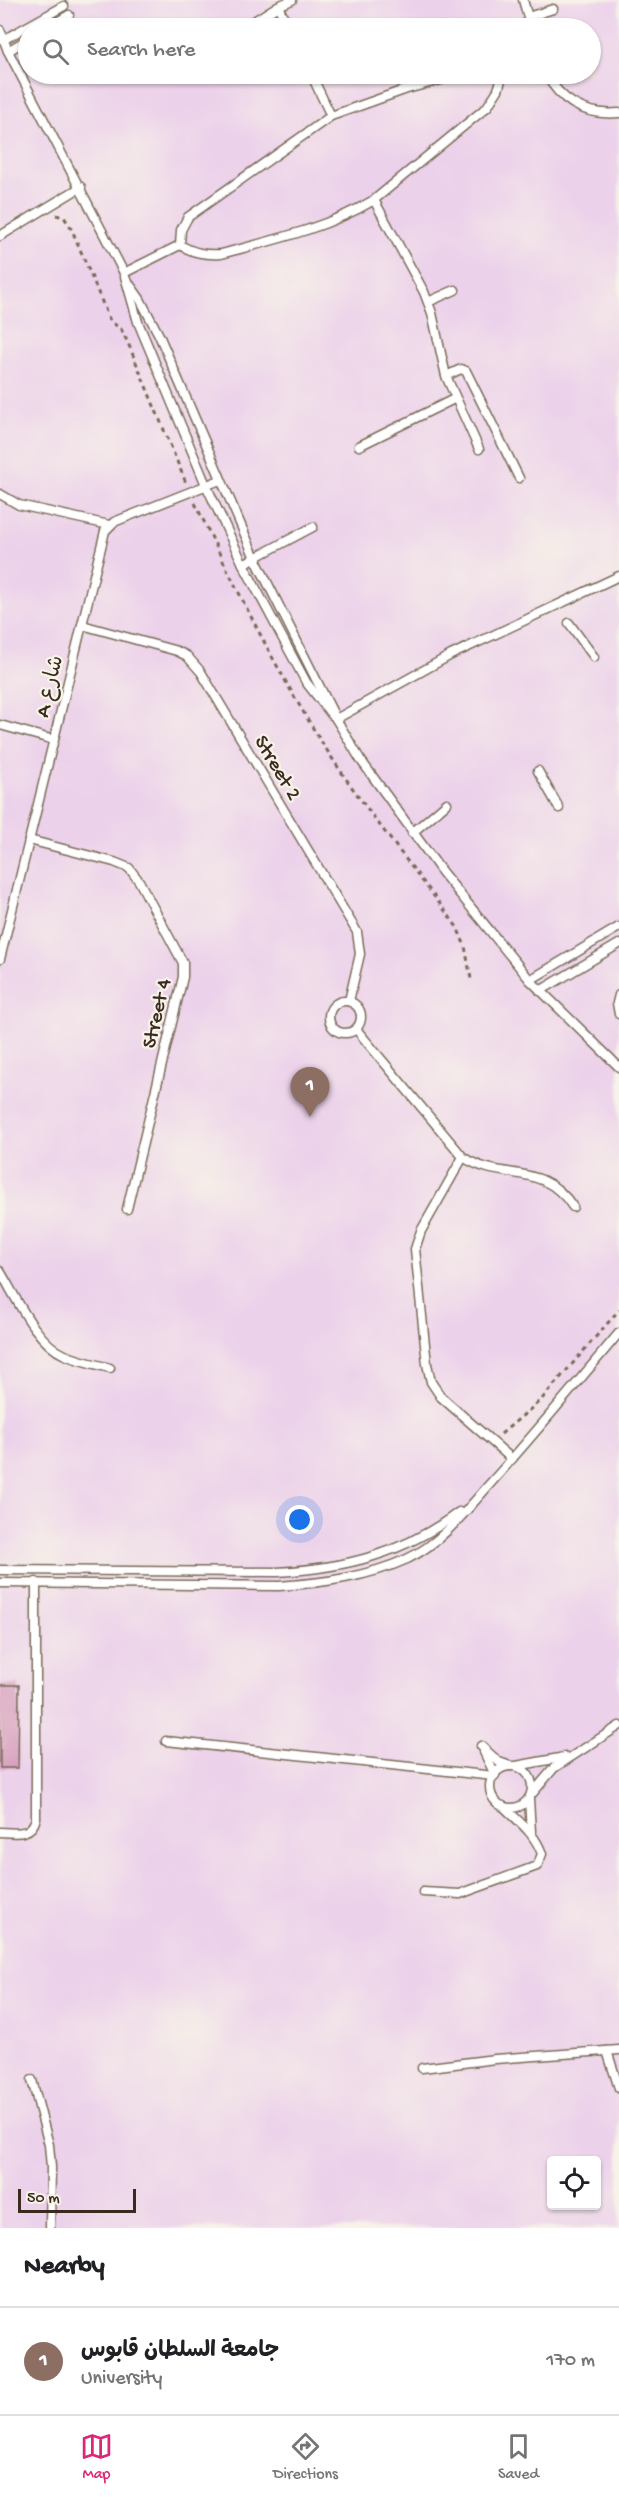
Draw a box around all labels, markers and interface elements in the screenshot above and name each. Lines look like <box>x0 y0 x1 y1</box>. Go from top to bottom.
search box <box>18 18 601 84</box>
icon: search <box>39 35 72 68</box>
text: Search here <box>87 38 195 64</box>
street label: A شارع <box>32 653 71 720</box>
street label: Street 2 <box>247 732 305 806</box>
street label: Street 4 <box>138 976 179 1051</box>
pin: 1 <box>290 1068 330 1117</box>
your location <box>285 1505 314 1534</box>
map controls <box>547 2156 601 2210</box>
button: locate <box>547 2156 601 2210</box>
scale bar <box>18 2186 136 2214</box>
text: 50 m <box>27 2190 60 2209</box>
text: Nearby <box>24 2252 105 2283</box>
text: جامعة السلطان قابوس <box>81 2339 279 2365</box>
text: 1 <box>39 2350 48 2373</box>
text: 170 m <box>546 2350 595 2373</box>
text: University <box>81 2368 162 2391</box>
tab: Map <box>80 2430 113 2485</box>
tab: Directions <box>273 2430 338 2485</box>
tab: Saved <box>498 2430 539 2485</box>

